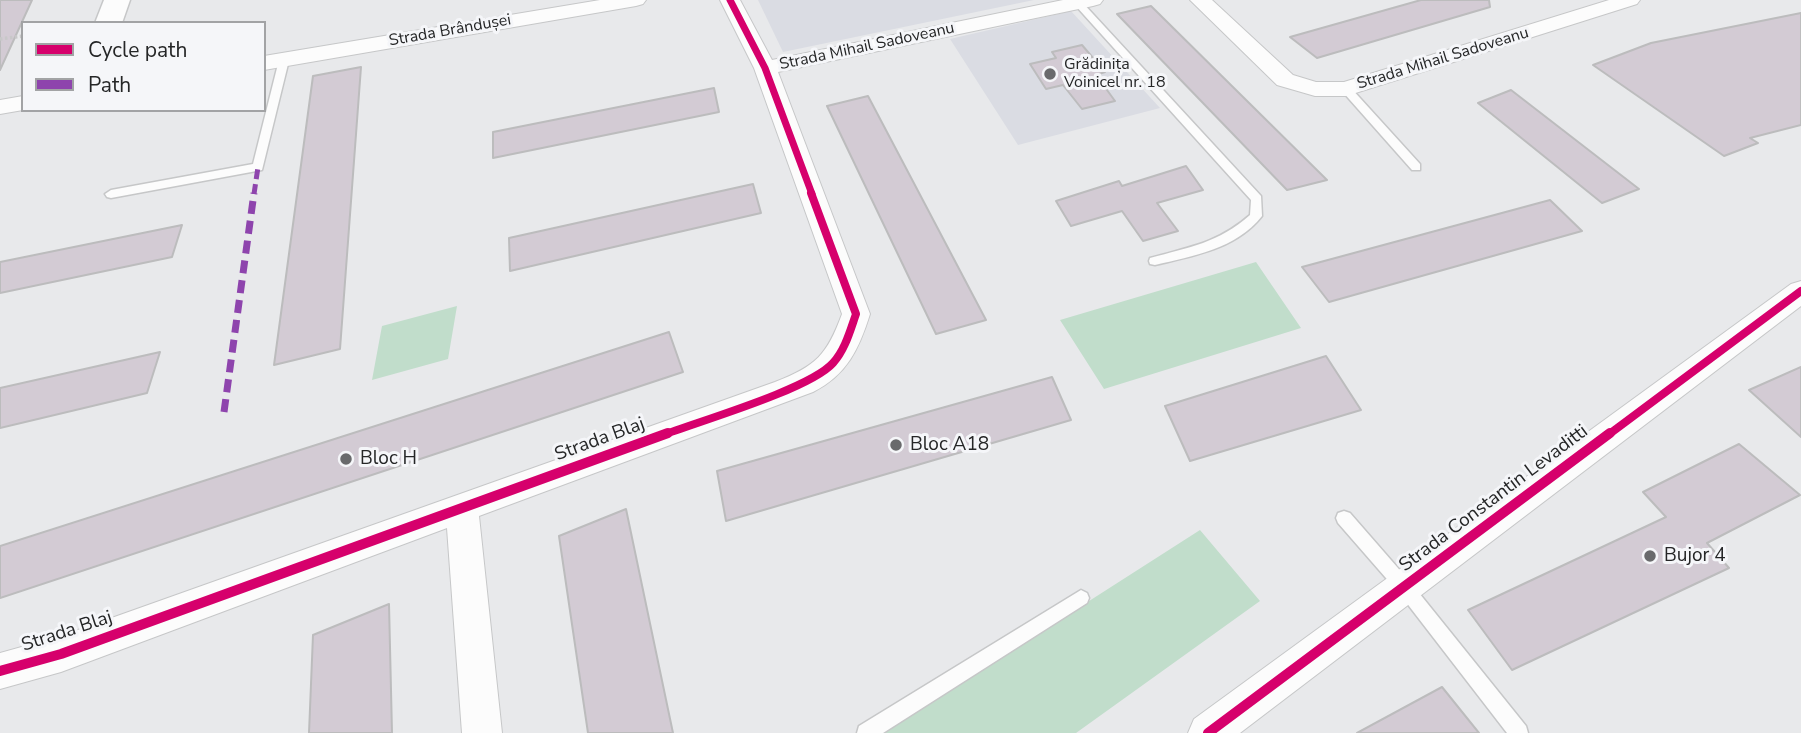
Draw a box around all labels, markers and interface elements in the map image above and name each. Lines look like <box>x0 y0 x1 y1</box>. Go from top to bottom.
street label: Strada Brândușei <box>387 11 513 51</box>
street label: Strada Mihail Sadoveanu <box>778 19 956 75</box>
legend <box>21 21 266 112</box>
street label: Strada Mihail Sadoveanu <box>1355 24 1531 94</box>
text: Cycle path <box>88 36 187 64</box>
place label: Grădinița Voinicel nr. 18 <box>1064 55 1166 93</box>
marker: Grădinița Voinicel nr. 18 <box>1042 66 1058 82</box>
text: Path <box>88 71 131 99</box>
street label: Strada Blaj <box>552 413 648 467</box>
street label: Strada Constantin Levaditti <box>1395 420 1593 578</box>
place label: Bloc A18 <box>910 434 989 456</box>
marker: Bloc A18 <box>888 437 904 453</box>
place label: Bloc H <box>360 448 417 470</box>
marker: Bloc H <box>338 451 354 467</box>
place label: Bujor 4 <box>1664 545 1726 567</box>
marker: Bujor 4 <box>1642 548 1658 564</box>
street label: Strada Blaj <box>19 607 115 657</box>

